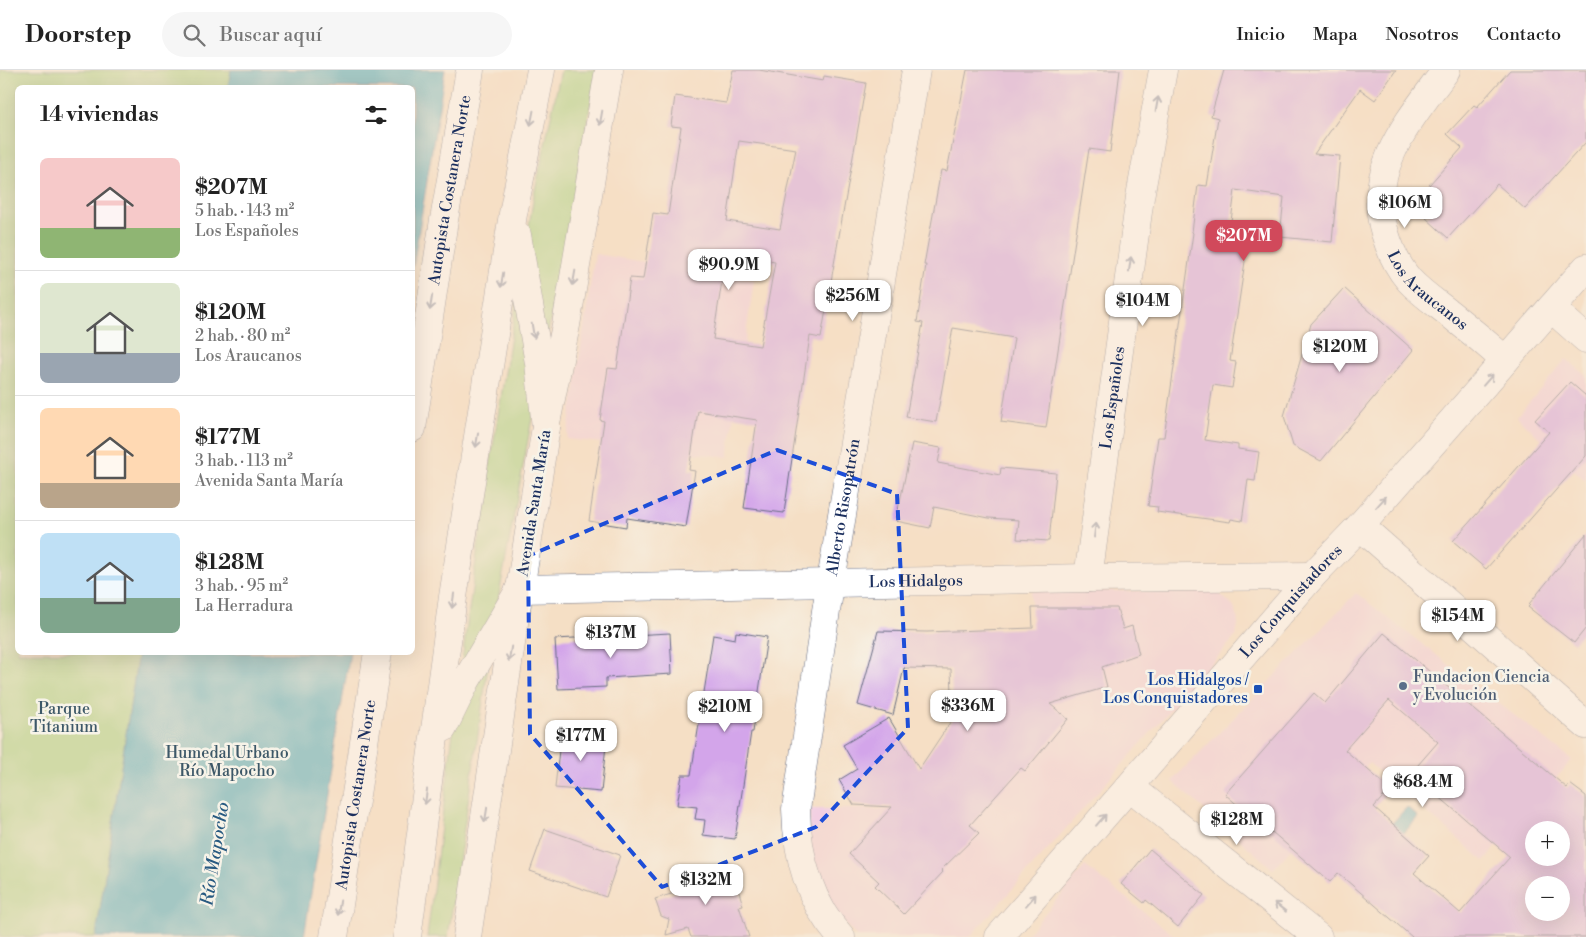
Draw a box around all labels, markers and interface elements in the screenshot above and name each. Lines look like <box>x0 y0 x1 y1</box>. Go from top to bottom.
search box <box>162 12 512 57</box>
text: Doorstep <box>25 20 132 50</box>
icon: search <box>180 21 208 49</box>
text: Buscar aquí <box>220 23 322 47</box>
text: Inicio <box>1236 23 1285 46</box>
text: Mapa <box>1313 23 1358 46</box>
text: Nosotros <box>1386 23 1459 46</box>
text: Contacto <box>1487 23 1561 46</box>
street label: Autopista Costanera Norte <box>424 93 475 287</box>
one-way arrow <box>1152 97 1162 113</box>
icon: filters <box>362 101 390 129</box>
text: 14 viviendas <box>40 102 158 128</box>
one-way arrow <box>527 109 536 125</box>
one-way arrow <box>595 110 605 126</box>
text: $207M <box>195 175 268 201</box>
icon: home <box>80 178 140 238</box>
pin: $106M <box>1370 186 1440 229</box>
text: $106M <box>1378 193 1432 213</box>
text: 5 hab. · 143 m² <box>195 201 294 221</box>
pin: $207M <box>1209 220 1279 262</box>
text: Los Españoles <box>195 221 299 241</box>
text: $207M <box>1216 226 1272 246</box>
street label: Los Araucanos <box>1383 247 1472 334</box>
pin: $90.9M <box>688 248 770 291</box>
text: $90.9M <box>699 255 759 275</box>
one-way arrow <box>1126 257 1136 273</box>
one-way arrow <box>568 270 578 286</box>
one-way arrow <box>497 271 507 287</box>
pin: $256M <box>818 280 888 322</box>
pin: $104M <box>1108 284 1178 327</box>
text: $256M <box>826 286 880 306</box>
text: $104M <box>1116 291 1170 311</box>
one-way arrow <box>426 294 436 310</box>
text: $120M <box>195 300 266 326</box>
icon: home <box>80 303 140 363</box>
one-way arrow <box>529 323 539 339</box>
text: 2 hab. · 80 m² <box>195 326 290 346</box>
pin: $120M <box>1305 330 1375 373</box>
text: $120M <box>1313 337 1367 357</box>
street label: Los Españoles <box>1096 345 1130 450</box>
text: Los Araucanos <box>195 346 302 366</box>
one-way arrow <box>1482 373 1494 386</box>
text: $177M <box>195 425 260 451</box>
street label: Avenida Santa María <box>512 427 556 579</box>
icon: home <box>80 428 140 488</box>
one-way arrow <box>472 432 482 448</box>
street label: Alberto Risopatrón <box>822 437 865 578</box>
text: 3 hab. · 113 m² <box>195 451 293 471</box>
text: Avenida Santa María <box>195 471 343 491</box>
one-way arrow <box>1375 495 1387 508</box>
one-way arrow <box>1090 522 1100 538</box>
street label: Los Conquistadores <box>1235 540 1347 662</box>
text: $128M <box>195 550 264 576</box>
icon: home <box>80 553 140 613</box>
street label: Los Hidalgos <box>869 570 963 592</box>
text: 3 hab. · 95 m² <box>195 576 288 596</box>
one-way arrow <box>448 593 458 609</box>
text: La Herradura <box>195 596 293 616</box>
pin: $154M <box>1423 600 1493 642</box>
text: $154M <box>1432 606 1484 626</box>
pin: $137M <box>576 616 646 659</box>
text: $137M <box>586 623 636 643</box>
one-way arrow <box>505 646 515 662</box>
place label: Fundacion Ciencia y Evolución <box>1412 667 1551 705</box>
place label: Los Hidalgos / Los Conquistadores <box>1103 670 1249 708</box>
marker: Fundacion Ciencia y Evolución <box>1397 680 1409 692</box>
marker: Los Hidalgos / Los Conquistadores <box>1252 683 1264 695</box>
pin: $210M <box>690 690 760 733</box>
pin: $336M <box>933 690 1003 732</box>
text: $336M <box>941 696 995 716</box>
text: $210M <box>698 697 752 717</box>
street label: Autopista Costanera Norte <box>331 698 381 892</box>
park label: Parque Titanium <box>30 699 98 737</box>
pin: $177M <box>546 720 616 762</box>
text: $177M <box>556 726 606 746</box>
park label: Humedal Urbano Río Mapocho <box>165 743 289 781</box>
pin: $68.4M <box>1382 766 1464 808</box>
text: $68.4M <box>1393 772 1453 792</box>
one-way arrow <box>421 788 431 804</box>
water label: Río Mapocho <box>195 801 235 908</box>
pin: $128M <box>1202 804 1272 846</box>
one-way arrow <box>480 807 490 823</box>
text: $128M <box>1211 810 1263 830</box>
one-way arrow <box>1095 814 1106 827</box>
map controls <box>1525 821 1570 921</box>
button: + <box>1525 821 1570 866</box>
pin: $132M <box>671 864 741 906</box>
text: $132M <box>680 870 732 890</box>
button: − <box>1525 876 1570 921</box>
one-way arrow <box>1025 894 1037 907</box>
one-way arrow <box>333 900 343 916</box>
one-way arrow <box>1274 901 1287 912</box>

